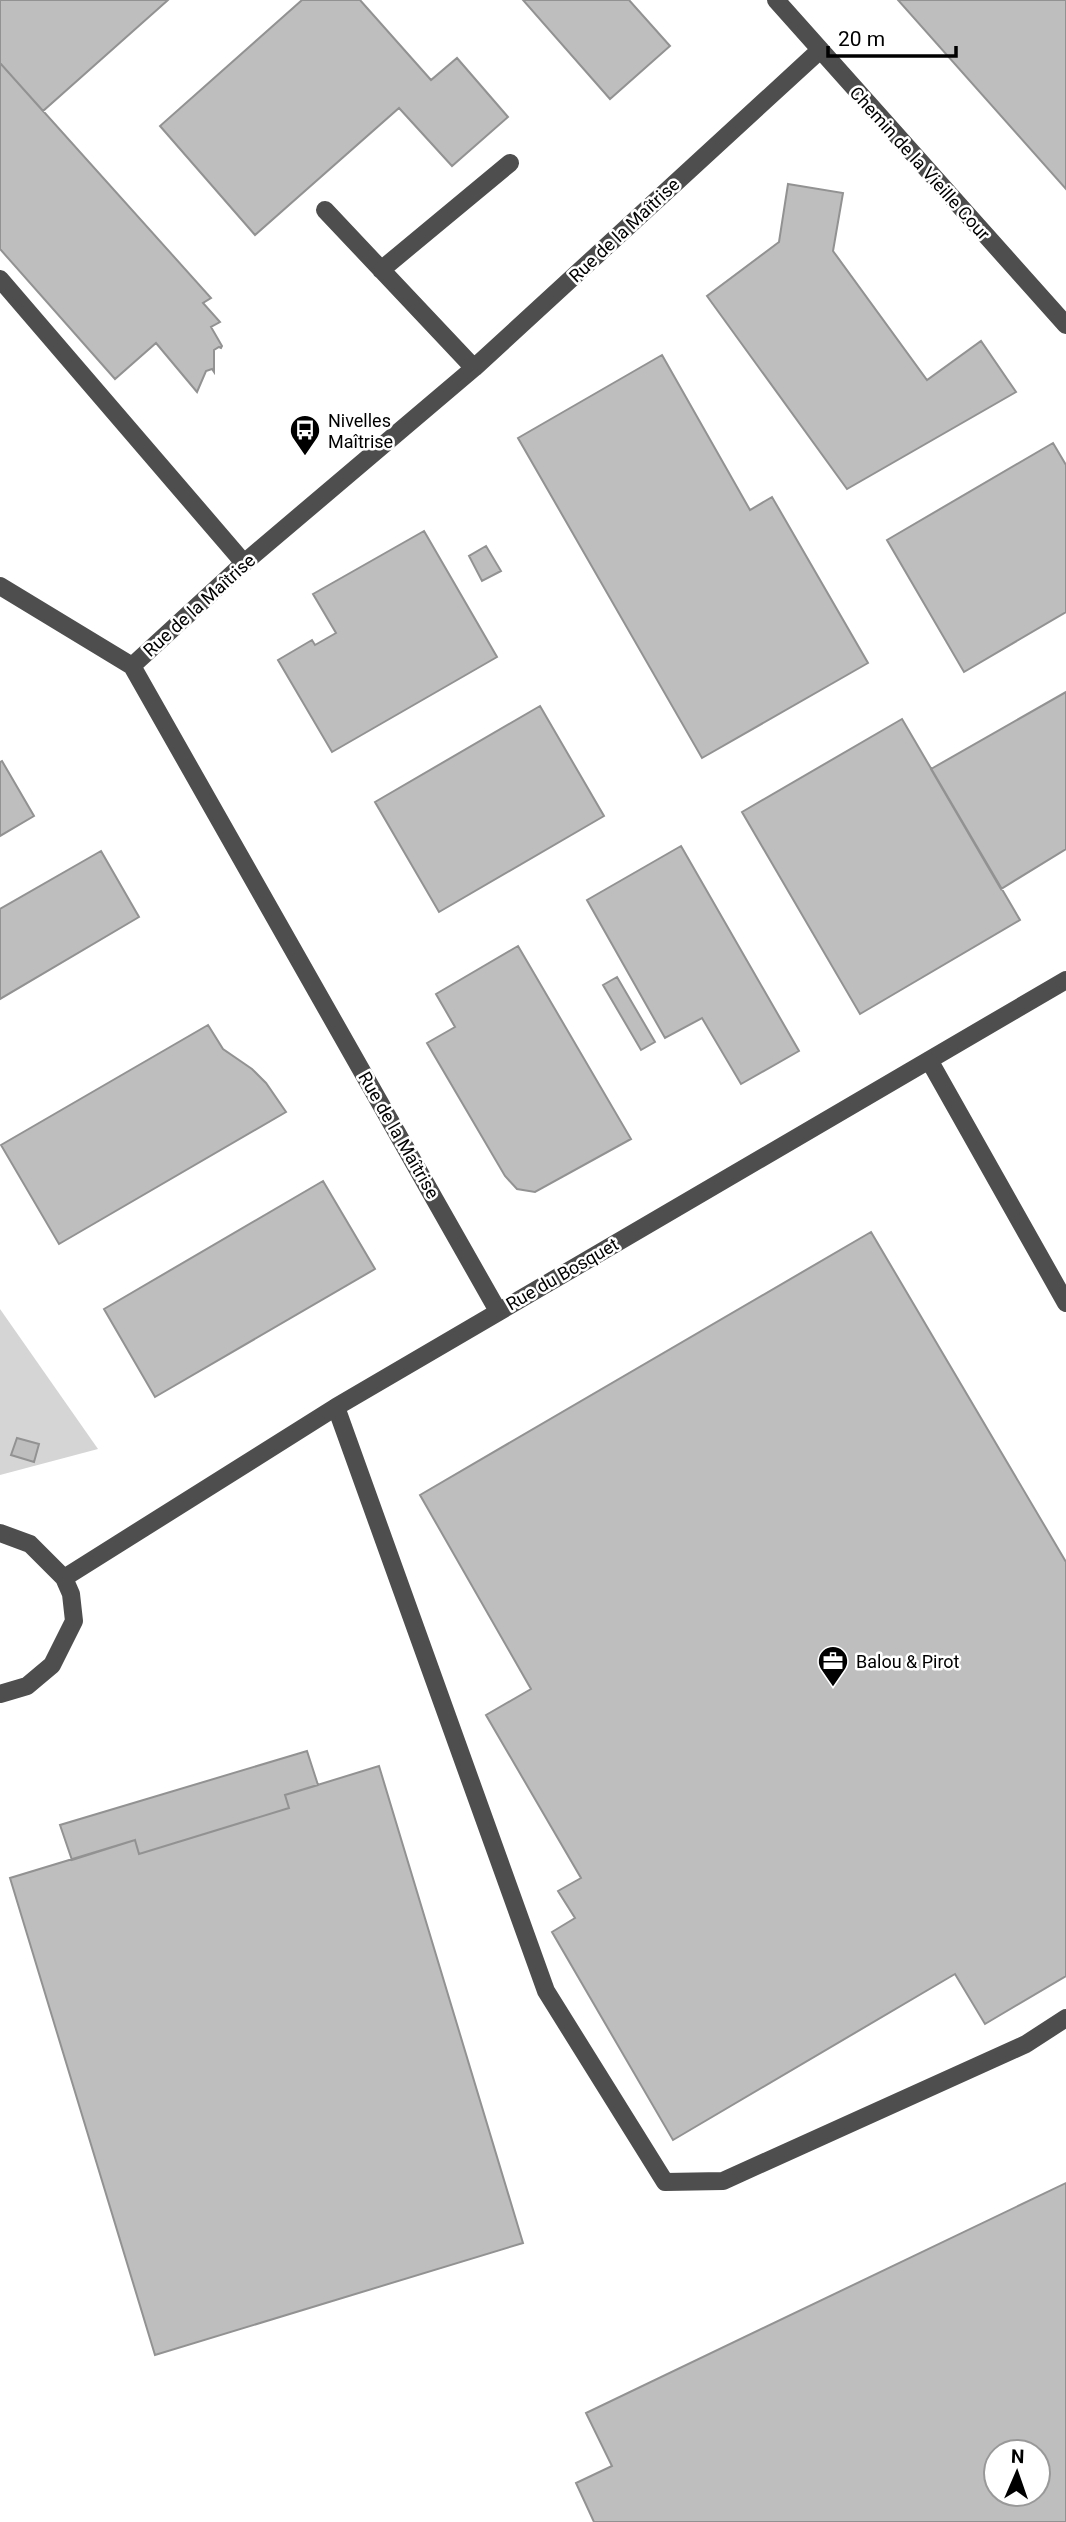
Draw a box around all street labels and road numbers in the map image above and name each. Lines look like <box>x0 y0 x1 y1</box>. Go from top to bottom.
street label: Chemin de la Vieille Cour <box>846 82 994 244</box>
street label: Rue de la Maîtrise <box>565 174 683 286</box>
street label: Rue de la Maîtrise <box>139 549 259 661</box>
street label: Rue de la Maîtrise <box>354 1068 444 1202</box>
street label: Rue du Bosquet <box>502 1233 622 1315</box>

